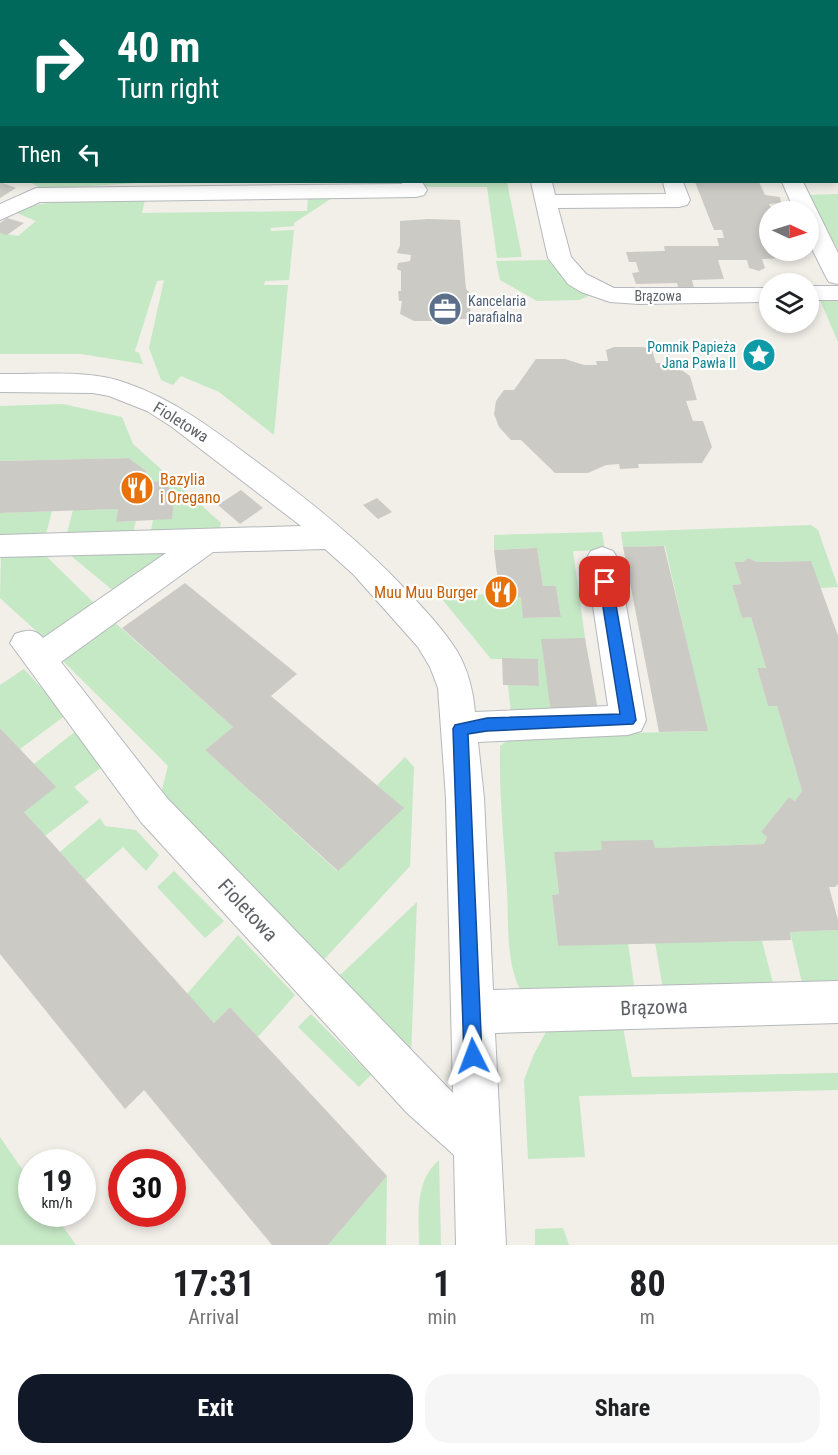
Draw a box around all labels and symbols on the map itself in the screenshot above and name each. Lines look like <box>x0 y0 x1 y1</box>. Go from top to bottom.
north arrow <box>759 201 819 261</box>
street label: Brązowa <box>634 288 682 304</box>
office icon: Kancelaria parafialna <box>427 291 463 327</box>
place label: Kancelaria parafialna <box>468 293 526 325</box>
place icon: Pomnik Papieża Jana Pawła II <box>741 337 777 373</box>
place label: Pomnik Papieża Jana Pawła II <box>647 339 736 371</box>
street label: Fioletowa <box>150 398 212 446</box>
restaurant icon: Bazylia i Oregano <box>119 470 155 506</box>
place label: Bazylia i Oregano <box>160 470 221 507</box>
pin <box>579 556 630 607</box>
restaurant icon: Muu Muu Burger <box>483 574 519 610</box>
place label: Muu Muu Burger <box>374 583 478 602</box>
street label: Fioletowa <box>213 874 283 946</box>
street label: Brązowa <box>620 994 688 1020</box>
position arrow <box>441 1024 505 1088</box>
speed limit sign: 30 <box>108 1149 186 1227</box>

